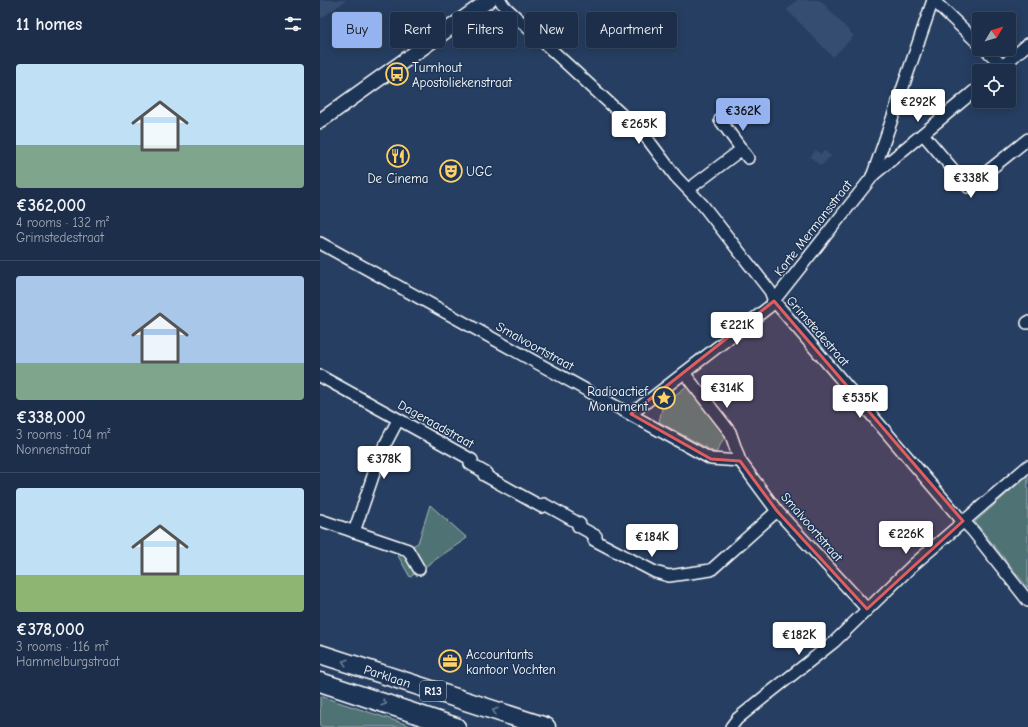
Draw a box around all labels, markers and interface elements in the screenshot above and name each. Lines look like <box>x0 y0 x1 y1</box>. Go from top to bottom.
chip: Buy <box>332 12 382 48</box>
chip: Rent <box>390 12 445 48</box>
chip: Filters <box>453 12 517 48</box>
chip: New <box>525 12 578 48</box>
chip: Apartment <box>586 12 677 48</box>
north arrow <box>972 12 1016 56</box>
map controls <box>972 12 1016 108</box>
icon: filters <box>282 13 304 35</box>
text: 11 homes <box>16 15 82 34</box>
place label: Turnhout Apostoliekenstraat <box>412 60 513 90</box>
bus stop icon: Turnhout Apostoliekenstraat <box>384 61 410 87</box>
button: locate <box>972 64 1016 108</box>
pin: €292K <box>890 89 946 123</box>
icon: home <box>124 90 196 162</box>
text: €292K <box>900 94 936 109</box>
pin: €362K <box>715 98 771 132</box>
text: €362K <box>725 103 761 118</box>
pin: €265K <box>611 111 667 145</box>
text: €265K <box>621 116 657 131</box>
restaurant icon: De Cinema <box>385 143 411 169</box>
theatre icon: UGC <box>438 158 464 184</box>
place label: UGC <box>466 164 492 179</box>
pin: €338K <box>943 165 999 199</box>
text: €338K <box>953 170 989 185</box>
place label: De Cinema <box>367 171 429 186</box>
street label: Korte Mermansstraat <box>771 176 856 279</box>
text: €362,000 <box>16 196 86 215</box>
text: 4 rooms · 132 m² <box>16 215 109 230</box>
text: Grimstedestraat <box>16 230 104 245</box>
street label: Grimstedestraat <box>783 293 853 370</box>
icon: home <box>124 302 196 374</box>
pin: €221K <box>709 312 765 346</box>
text: €221K <box>720 317 754 332</box>
street label: Smalvoortstraat <box>494 318 578 374</box>
pin: €314K <box>699 375 755 409</box>
text: €314K <box>710 380 744 395</box>
place label: Radioactief Monument <box>587 384 649 414</box>
place icon: Radioactief Monument <box>651 385 677 411</box>
pin: €535K <box>832 385 888 419</box>
text: €535K <box>842 390 878 405</box>
street label: Dageraadstraat <box>395 397 478 452</box>
text: €338,000 <box>16 408 86 427</box>
text: 3 rooms · 104 m² <box>16 427 110 442</box>
text: Nonnenstraat <box>16 442 91 457</box>
pin: €378K <box>356 446 412 480</box>
text: €378K <box>367 451 401 466</box>
street label: Smalvoortstraat <box>778 489 847 566</box>
icon: home <box>124 514 196 586</box>
pin: €226K <box>878 521 934 555</box>
pin: €184K <box>624 524 680 558</box>
text: €226K <box>888 526 924 541</box>
text: €184K <box>635 529 669 544</box>
text: €378,000 <box>16 620 84 639</box>
pin: €182K <box>771 622 827 656</box>
text: €182K <box>782 627 816 642</box>
text: 3 rooms · 116 m² <box>16 639 108 654</box>
place label: Accountants kantoor Vochten <box>466 647 556 677</box>
office icon: Accountants kantoor Vochten <box>437 648 463 674</box>
text: Hammelburgstraat <box>16 654 119 669</box>
one-way arrow <box>342 658 349 667</box>
street label: Parklaan <box>362 661 413 690</box>
road number: R13 <box>420 681 446 701</box>
one-way arrow <box>380 698 387 707</box>
one-way arrow <box>492 707 499 716</box>

